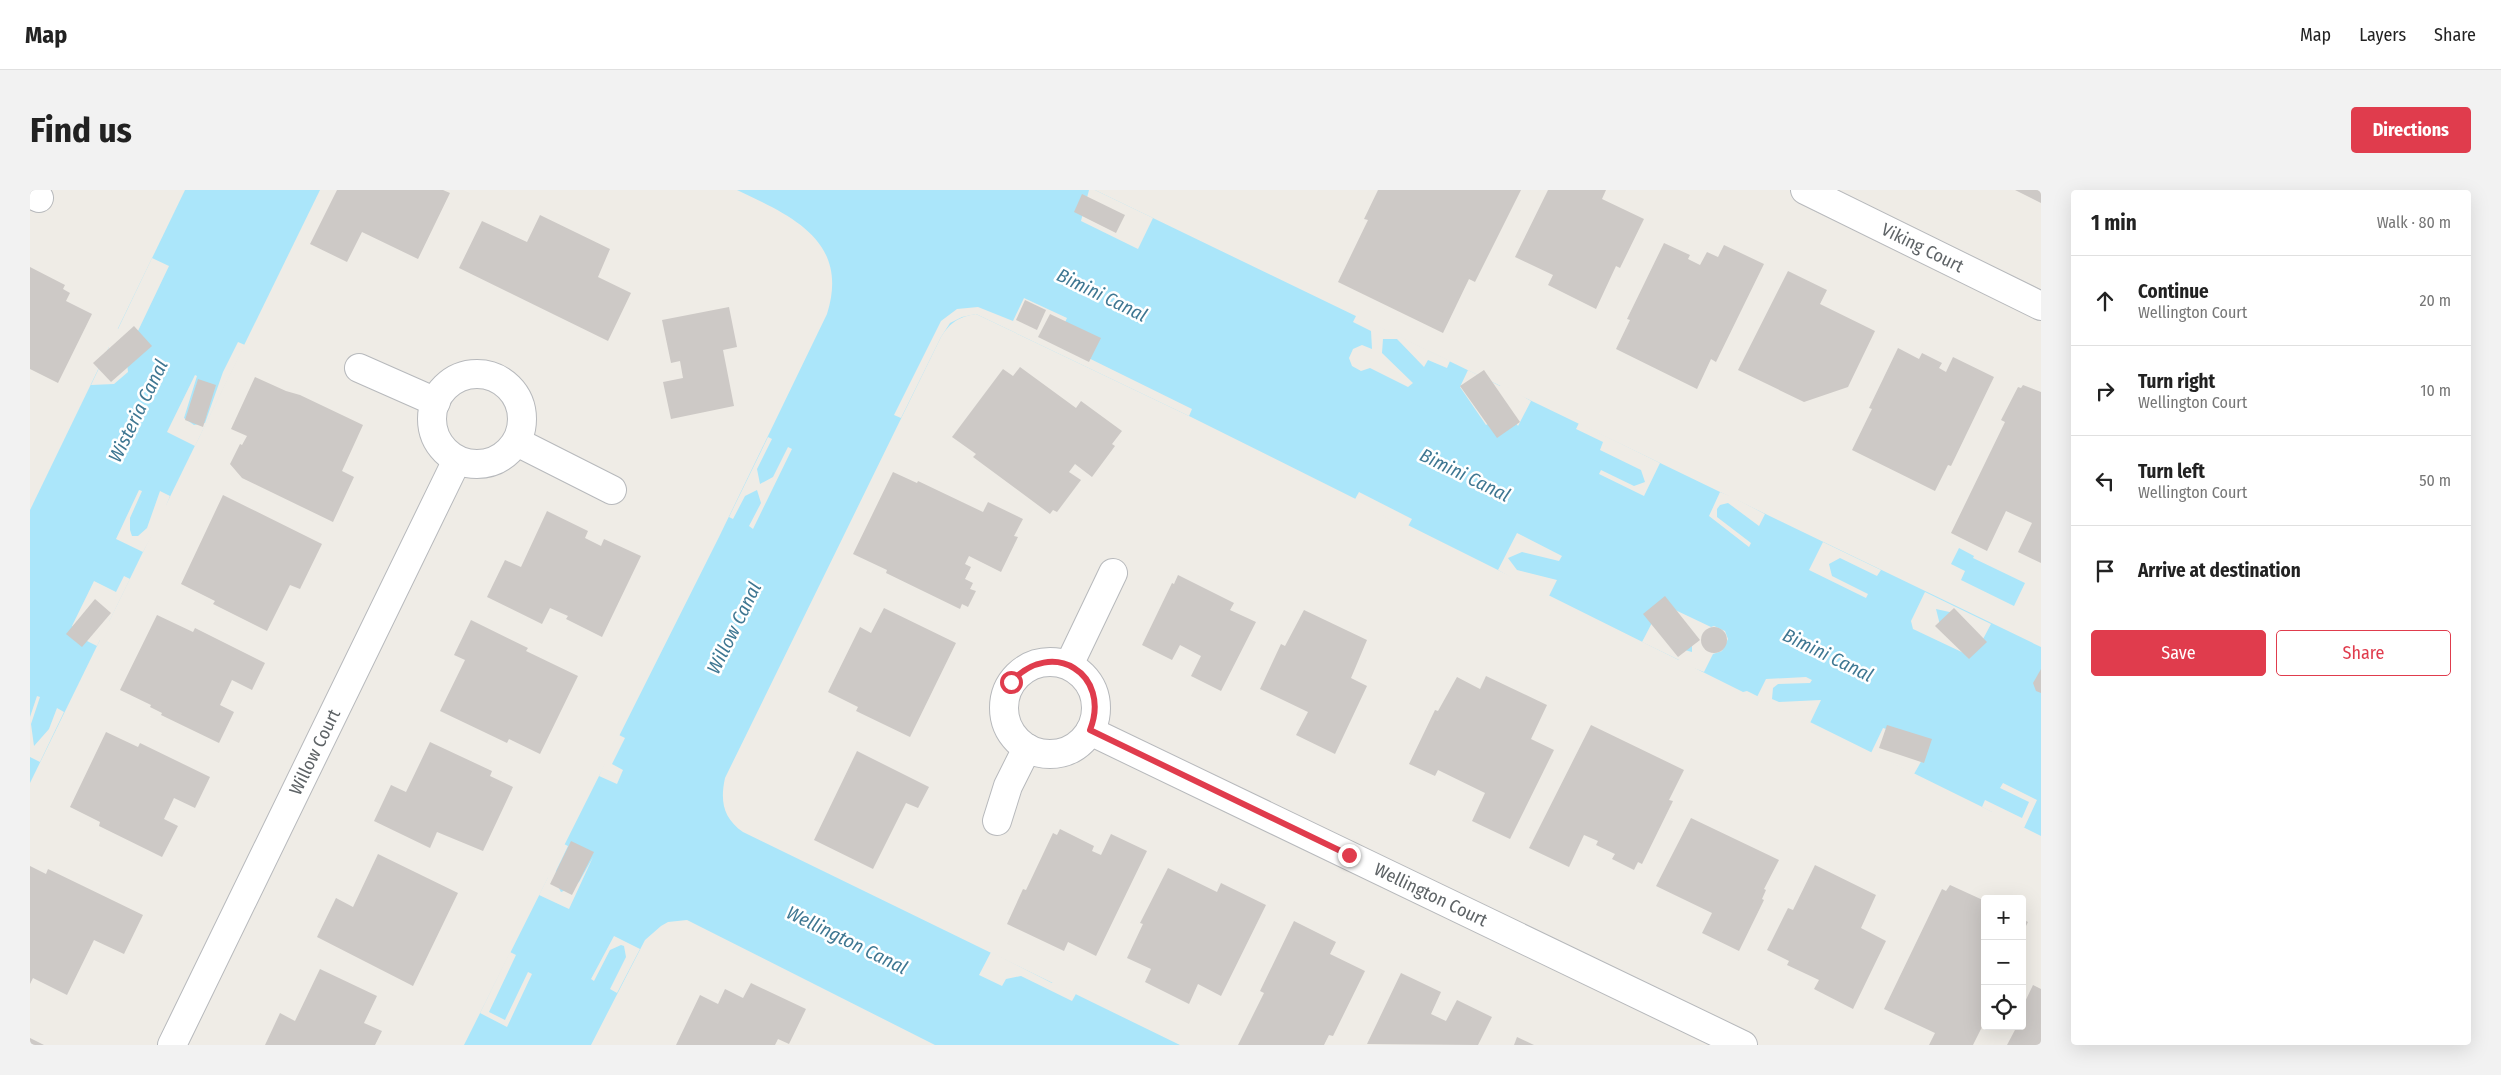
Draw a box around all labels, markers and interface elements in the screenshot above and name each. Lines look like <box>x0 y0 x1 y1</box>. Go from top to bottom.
text: Map <box>25 21 67 49</box>
text: Map <box>2300 24 2331 46</box>
text: Layers <box>2359 24 2406 46</box>
text: Share <box>2434 24 2476 46</box>
button: Directions <box>2351 107 2471 153</box>
text: Find us <box>30 109 132 151</box>
text: 1 min <box>2091 210 2137 236</box>
text: Walk · 80 m <box>2377 213 2451 232</box>
street label: Viking Court <box>1878 218 1967 277</box>
water label: Bimini Canal <box>1053 263 1151 327</box>
text: Continue <box>2138 280 2209 303</box>
icon: ahead <box>2091 287 2119 315</box>
text: 20 m <box>2420 291 2451 310</box>
text: Wellington Court <box>2138 303 2247 322</box>
water label: Wisteria Canal <box>103 356 173 466</box>
text: Turn right <box>2138 370 2215 393</box>
icon: right <box>2091 377 2119 405</box>
text: 10 m <box>2420 381 2451 400</box>
text: Wellington Court <box>2138 393 2247 412</box>
water label: Bimini Canal <box>1416 443 1514 507</box>
text: Turn left <box>2138 460 2205 483</box>
icon: left <box>2091 467 2119 495</box>
text: 50 m <box>2419 471 2451 490</box>
text: Wellington Court <box>2138 483 2247 502</box>
icon: arrive <box>2091 557 2119 585</box>
text: Arrive at destination <box>2138 559 2301 582</box>
water label: Willow Canal <box>702 578 766 678</box>
water label: Bimini Canal <box>1779 623 1877 687</box>
button: Save <box>2091 630 2266 676</box>
button: Share <box>2276 630 2451 676</box>
route start <box>1000 671 1023 694</box>
street label: Willow Court <box>285 705 345 798</box>
route end <box>1338 844 1361 867</box>
street label: Wellington Court <box>1370 858 1491 931</box>
map controls <box>1981 895 2026 1030</box>
button: + <box>1981 895 2026 940</box>
water label: Wellington Canal <box>783 901 911 979</box>
button: − <box>1981 940 2026 985</box>
button: locate <box>1981 985 2026 1030</box>

